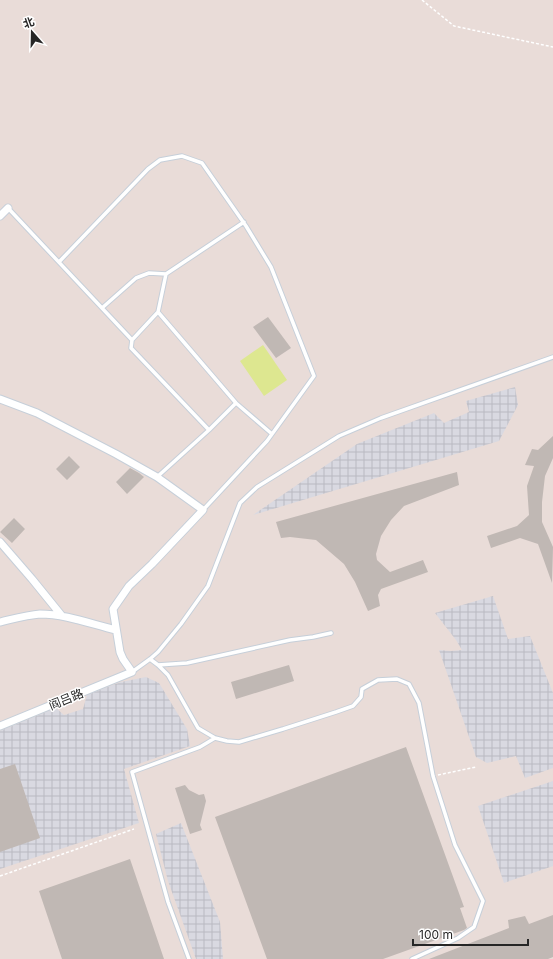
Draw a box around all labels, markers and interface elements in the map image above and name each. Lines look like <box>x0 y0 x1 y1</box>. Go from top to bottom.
north arrow <box>12 12 52 52</box>
text: 北 <box>21 14 36 31</box>
street label: 阎吕路 <box>46 685 86 713</box>
scale bar <box>413 921 528 947</box>
text: 100 m <box>419 927 453 942</box>

